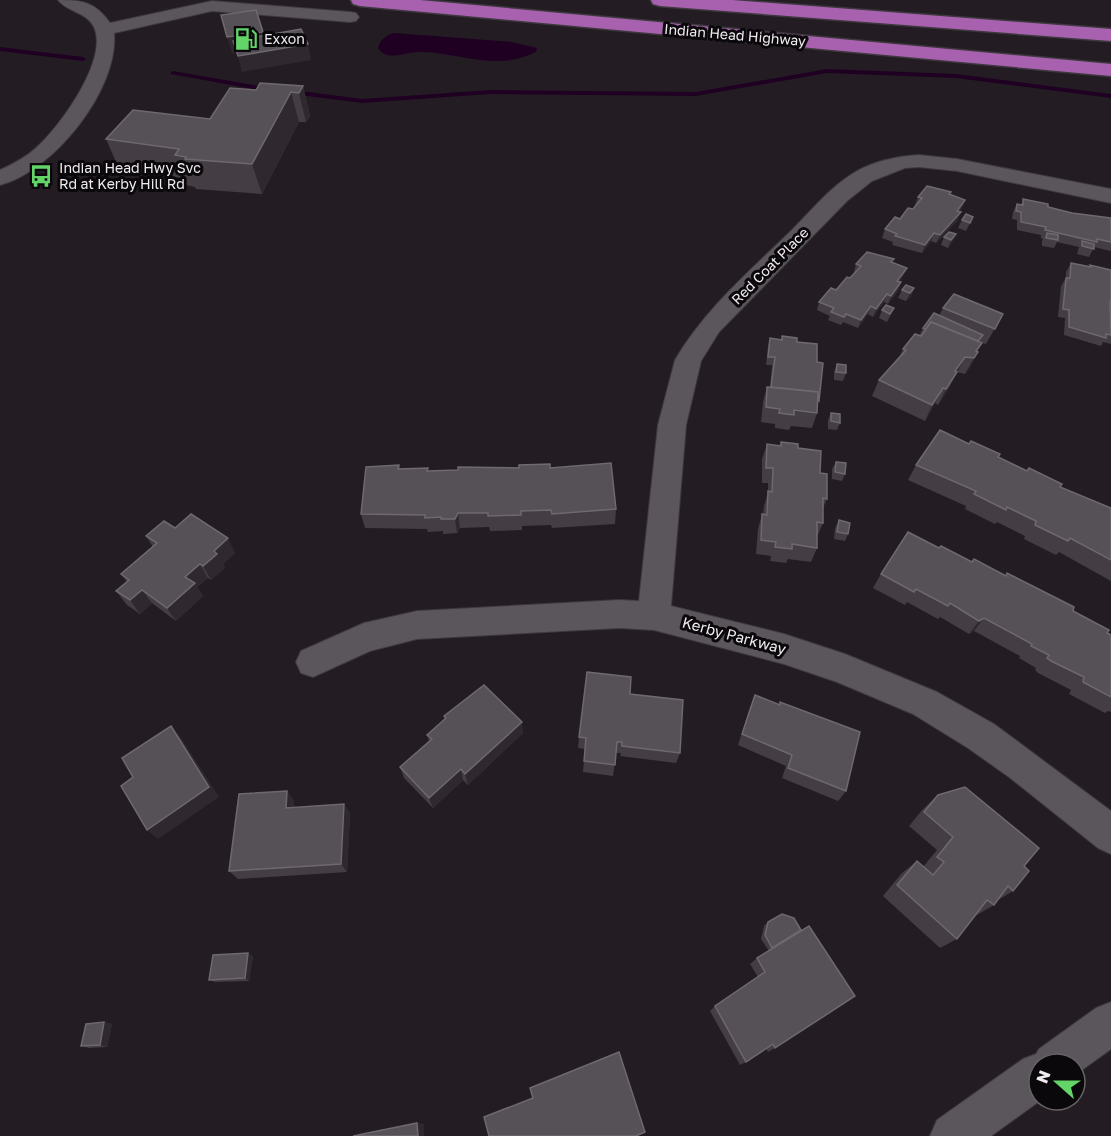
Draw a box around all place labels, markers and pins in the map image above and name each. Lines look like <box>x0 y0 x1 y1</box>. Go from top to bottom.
fuel station icon: Exxon <box>233 26 259 52</box>
place label: Exxon <box>264 30 305 47</box>
place label: Indian Head Hwy Svc Rd at Kerby Hill Rd <box>59 159 201 192</box>
bus stop icon: Indian Head Hwy Svc Rd at Kerby Hill Rd <box>28 163 54 189</box>

